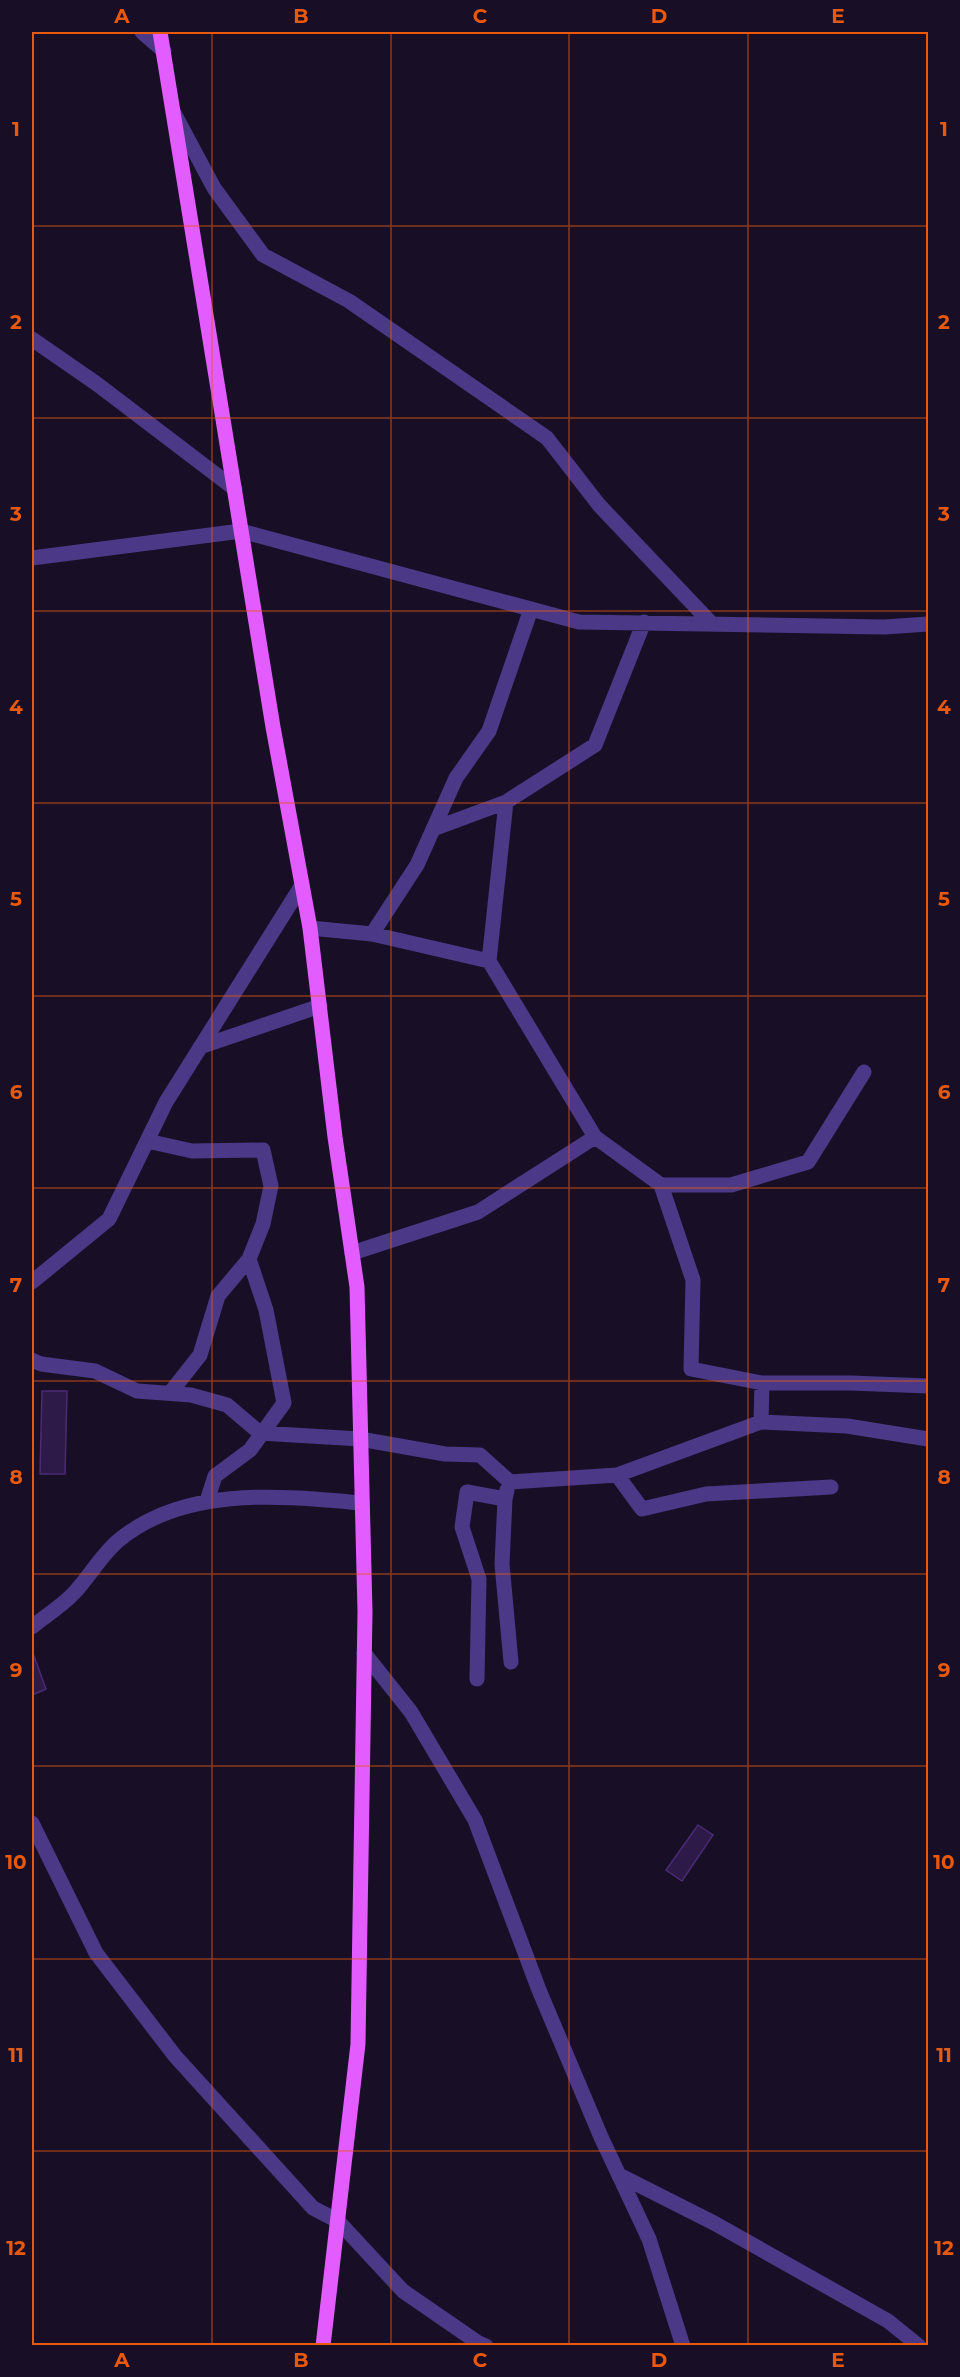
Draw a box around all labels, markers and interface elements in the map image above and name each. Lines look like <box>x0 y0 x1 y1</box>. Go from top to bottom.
text: A <box>113 4 130 28</box>
text: B <box>293 4 309 28</box>
text: C <box>473 4 488 28</box>
text: D <box>651 4 667 28</box>
text: E <box>831 4 845 28</box>
text: 1 <box>12 117 20 141</box>
text: 1 <box>940 117 948 141</box>
text: 2 <box>10 310 22 334</box>
text: 2 <box>938 310 950 334</box>
text: 3 <box>9 502 22 526</box>
text: 3 <box>937 502 950 526</box>
text: 4 <box>9 695 23 719</box>
text: 4 <box>937 695 951 719</box>
text: 5 <box>10 887 22 911</box>
text: 5 <box>938 887 950 911</box>
text: 6 <box>10 1080 23 1104</box>
text: 6 <box>938 1080 951 1104</box>
text: 7 <box>10 1273 22 1297</box>
text: 7 <box>938 1273 950 1297</box>
text: 8 <box>9 1465 23 1489</box>
text: 8 <box>937 1465 951 1489</box>
text: 9 <box>10 1658 22 1682</box>
text: 9 <box>938 1658 950 1682</box>
text: 10 <box>5 1850 27 1874</box>
text: 10 <box>933 1850 955 1874</box>
text: 11 <box>8 2043 24 2067</box>
text: 11 <box>936 2043 952 2067</box>
text: 12 <box>6 2236 26 2260</box>
text: 12 <box>934 2236 954 2260</box>
text: A <box>113 2348 130 2372</box>
text: B <box>293 2348 309 2372</box>
text: C <box>473 2348 488 2372</box>
text: D <box>651 2348 667 2372</box>
text: E <box>831 2348 845 2372</box>

